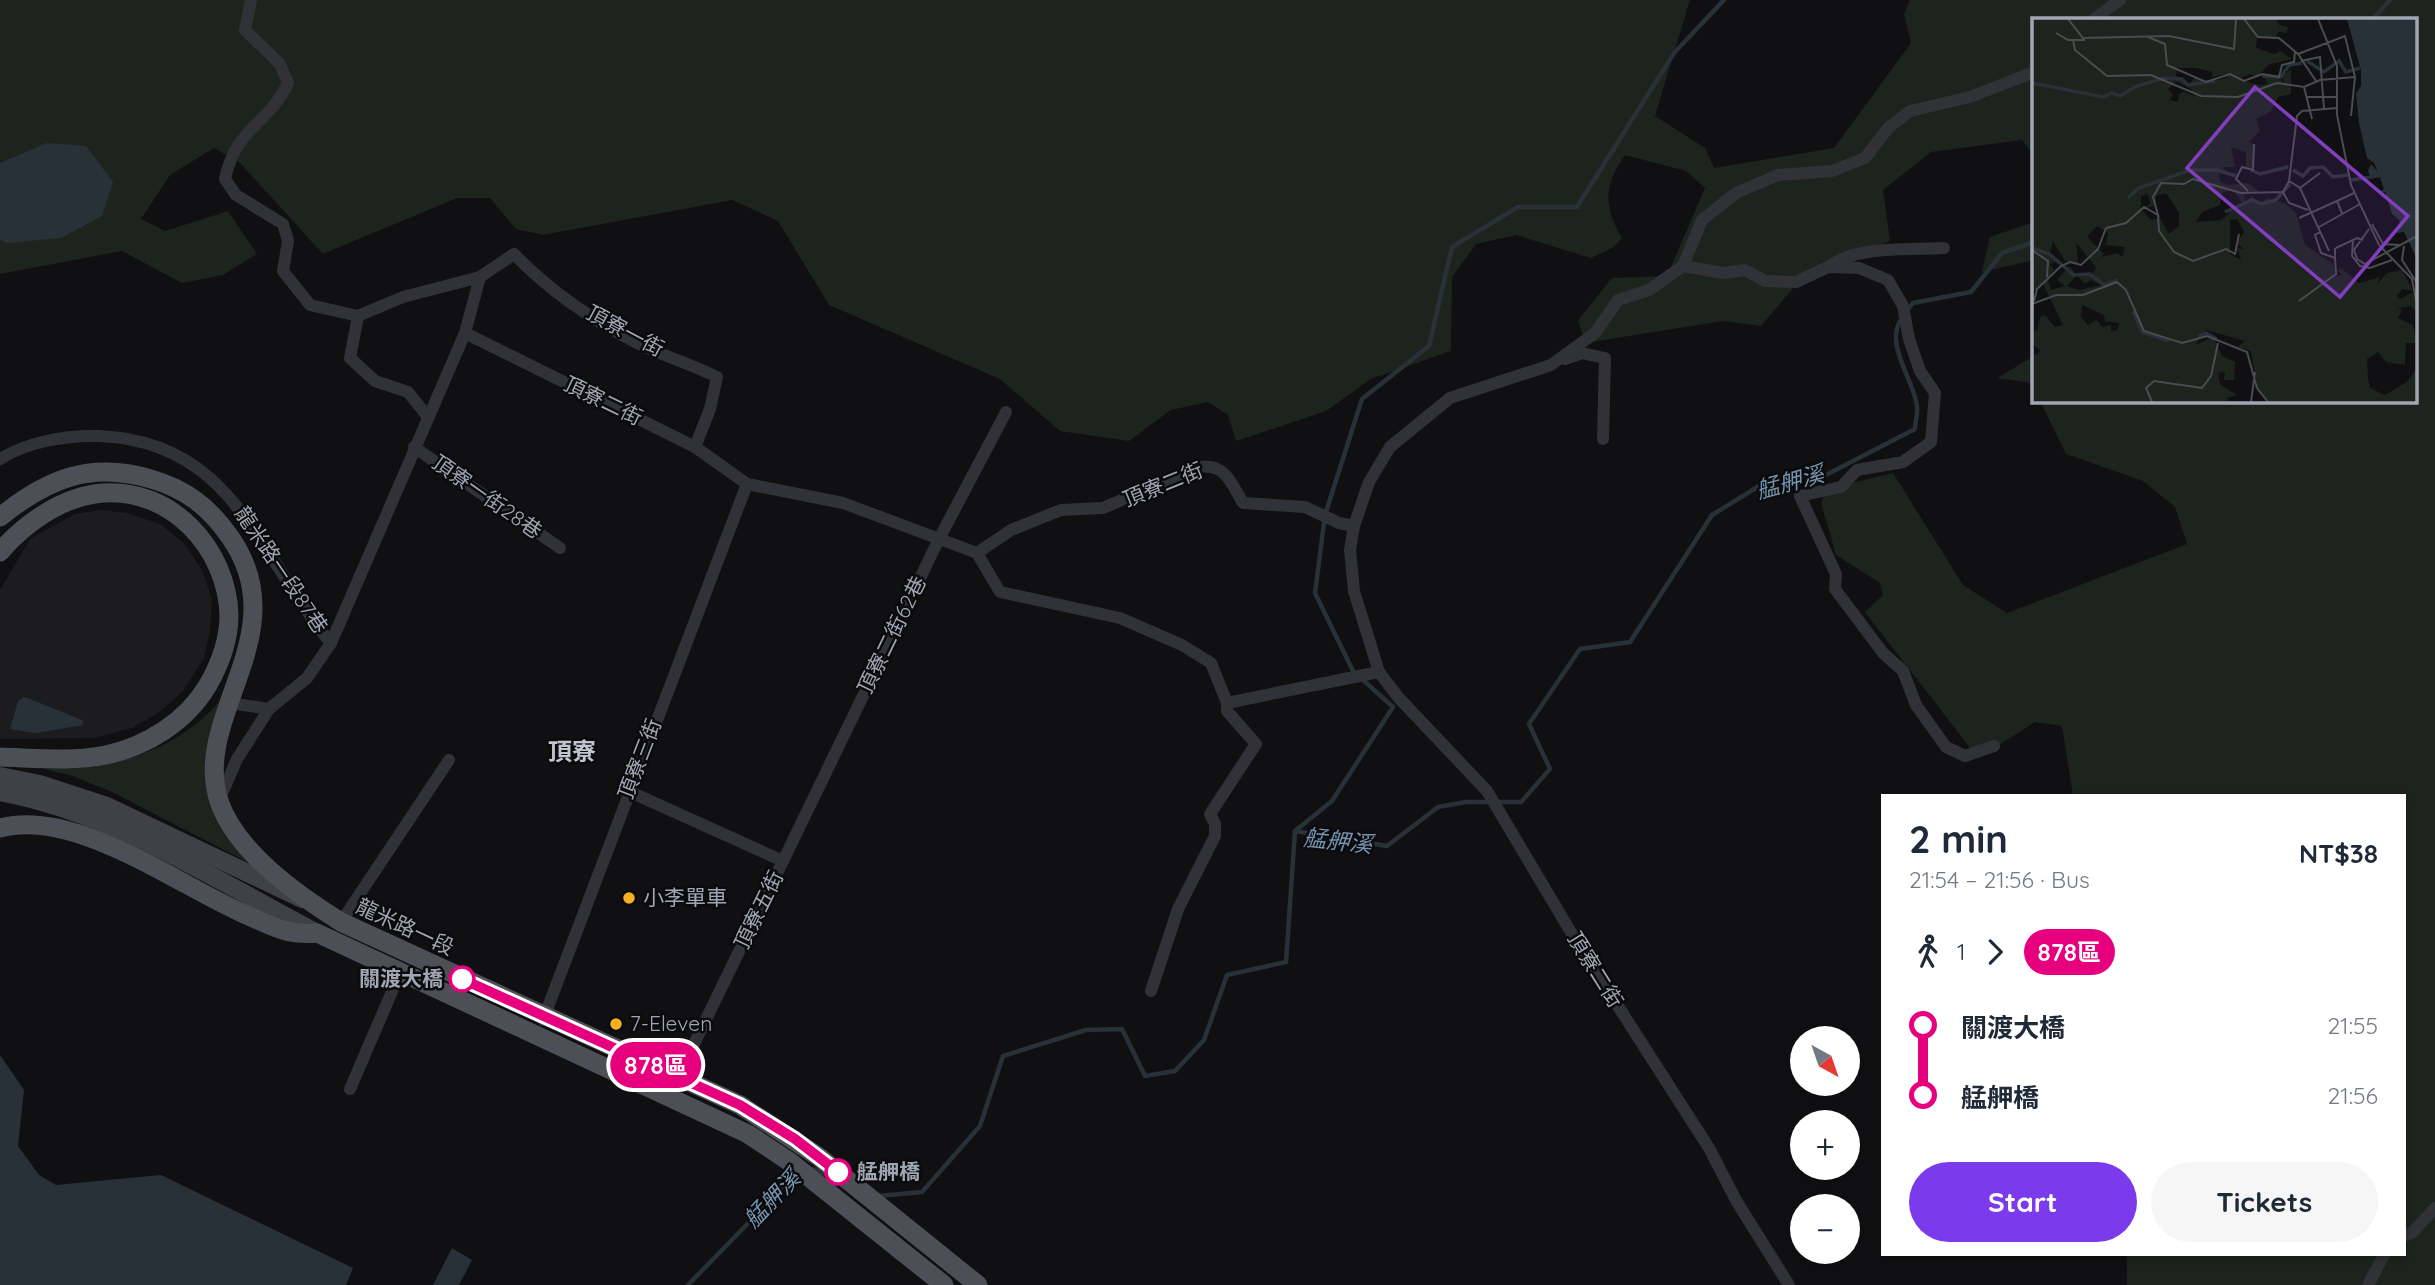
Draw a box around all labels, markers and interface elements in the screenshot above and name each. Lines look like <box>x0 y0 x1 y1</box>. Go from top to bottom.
inset map <box>2032 18 2418 402</box>
street label: 頂寮一街 <box>582 299 669 361</box>
street label: 頂寮二街 <box>560 370 647 430</box>
street label: 頂寮一街28巷 <box>428 449 547 544</box>
street label: 頂寮二街 <box>1119 456 1206 512</box>
water label: 艋舺溪 <box>1753 458 1830 504</box>
street label: 龍米路一段87巷 <box>230 501 334 638</box>
street label: 頂寮二街62巷 <box>851 571 931 698</box>
street label: 頂寮三街 <box>612 715 666 803</box>
district label: 頂寮 <box>548 736 596 766</box>
text: 2 min <box>1909 815 2008 863</box>
water label: 艋舺溪 <box>1302 822 1377 859</box>
text: NT$38 <box>2299 837 2378 870</box>
text: 21:54 – 21:56 · Bus <box>1909 865 2090 894</box>
street label: 頂寮五街 <box>728 866 788 953</box>
place label: 小李單車 <box>643 884 727 910</box>
marker: 小李單車 <box>621 890 637 906</box>
street label: 龍米路一段 <box>352 892 458 960</box>
street label: 頂寮二街 <box>1563 927 1629 1012</box>
icon: walk <box>1909 933 1947 971</box>
icon: forward <box>1976 933 2014 971</box>
text: 1 <box>1957 937 1966 966</box>
text: 878區 <box>2038 937 2101 967</box>
place label: 關渡大橋 <box>359 965 443 991</box>
marker: 關渡大橋 <box>449 966 475 992</box>
place label: 7-Eleven <box>630 1010 712 1036</box>
text: 關渡大橋 <box>1961 1011 2065 1044</box>
text: 21:55 <box>2327 1011 2378 1040</box>
marker: 7-Eleven <box>608 1016 624 1032</box>
north arrow <box>1790 1026 1860 1096</box>
map controls <box>1790 1026 1860 1264</box>
line badge: 878區 <box>607 1042 705 1088</box>
text: 878區 <box>624 1050 688 1080</box>
text: 艋舺橋 <box>1961 1081 2039 1114</box>
text: 21:56 <box>2328 1081 2378 1110</box>
button: + <box>1790 1110 1860 1180</box>
place label: 艋舺橋 <box>857 1158 920 1184</box>
marker: 艋舺橋 <box>825 1159 851 1185</box>
water label: 艋舺溪 <box>737 1162 808 1234</box>
button: Start <box>1909 1162 2137 1242</box>
button: Tickets <box>2151 1162 2378 1242</box>
button: − <box>1790 1194 1860 1264</box>

